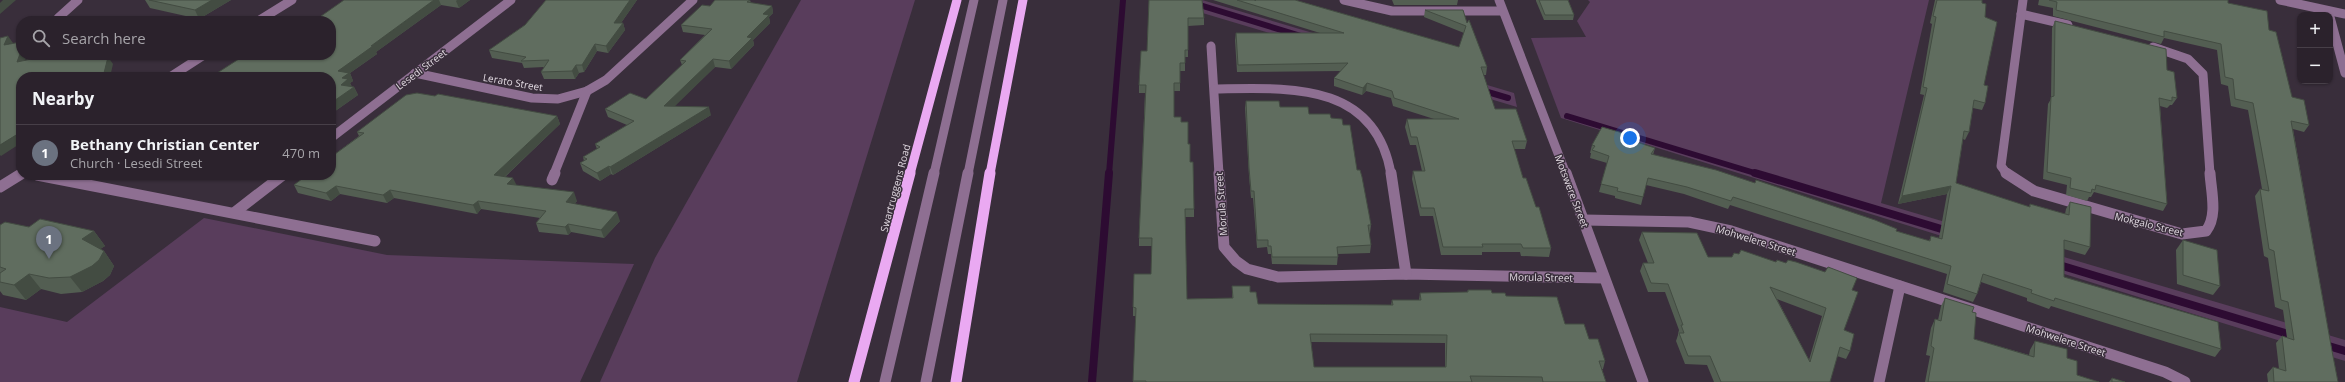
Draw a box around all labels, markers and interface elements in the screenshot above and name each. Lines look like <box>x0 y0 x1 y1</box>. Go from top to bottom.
map controls <box>2297 12 2333 84</box>
button: + <box>2297 12 2333 48</box>
search box <box>16 16 336 60</box>
icon: search <box>30 27 52 49</box>
text: Search here <box>62 28 146 48</box>
street label: Lesedi Street <box>393 45 450 93</box>
button: − <box>2297 48 2333 84</box>
street label: Lerato Street <box>482 70 544 94</box>
text: Nearby <box>32 87 94 110</box>
your location <box>1620 128 1640 148</box>
text: Bethany Christian Center <box>70 134 259 154</box>
street label: Swartruggens Road <box>877 142 913 234</box>
text: 1 <box>41 144 49 162</box>
text: 470 m <box>282 144 320 162</box>
street label: Motswere Street <box>1552 153 1592 230</box>
text: Church · Lesedi Street <box>70 154 202 172</box>
street label: Morula Street <box>1212 171 1230 236</box>
street label: Mokgalo Street <box>2113 209 2185 239</box>
street label: Mohwelere Street <box>1714 221 1798 259</box>
pin: 1 <box>36 226 62 259</box>
street label: Morula Street <box>1509 269 1573 285</box>
street label: Mohwelere Street <box>2024 321 2108 360</box>

